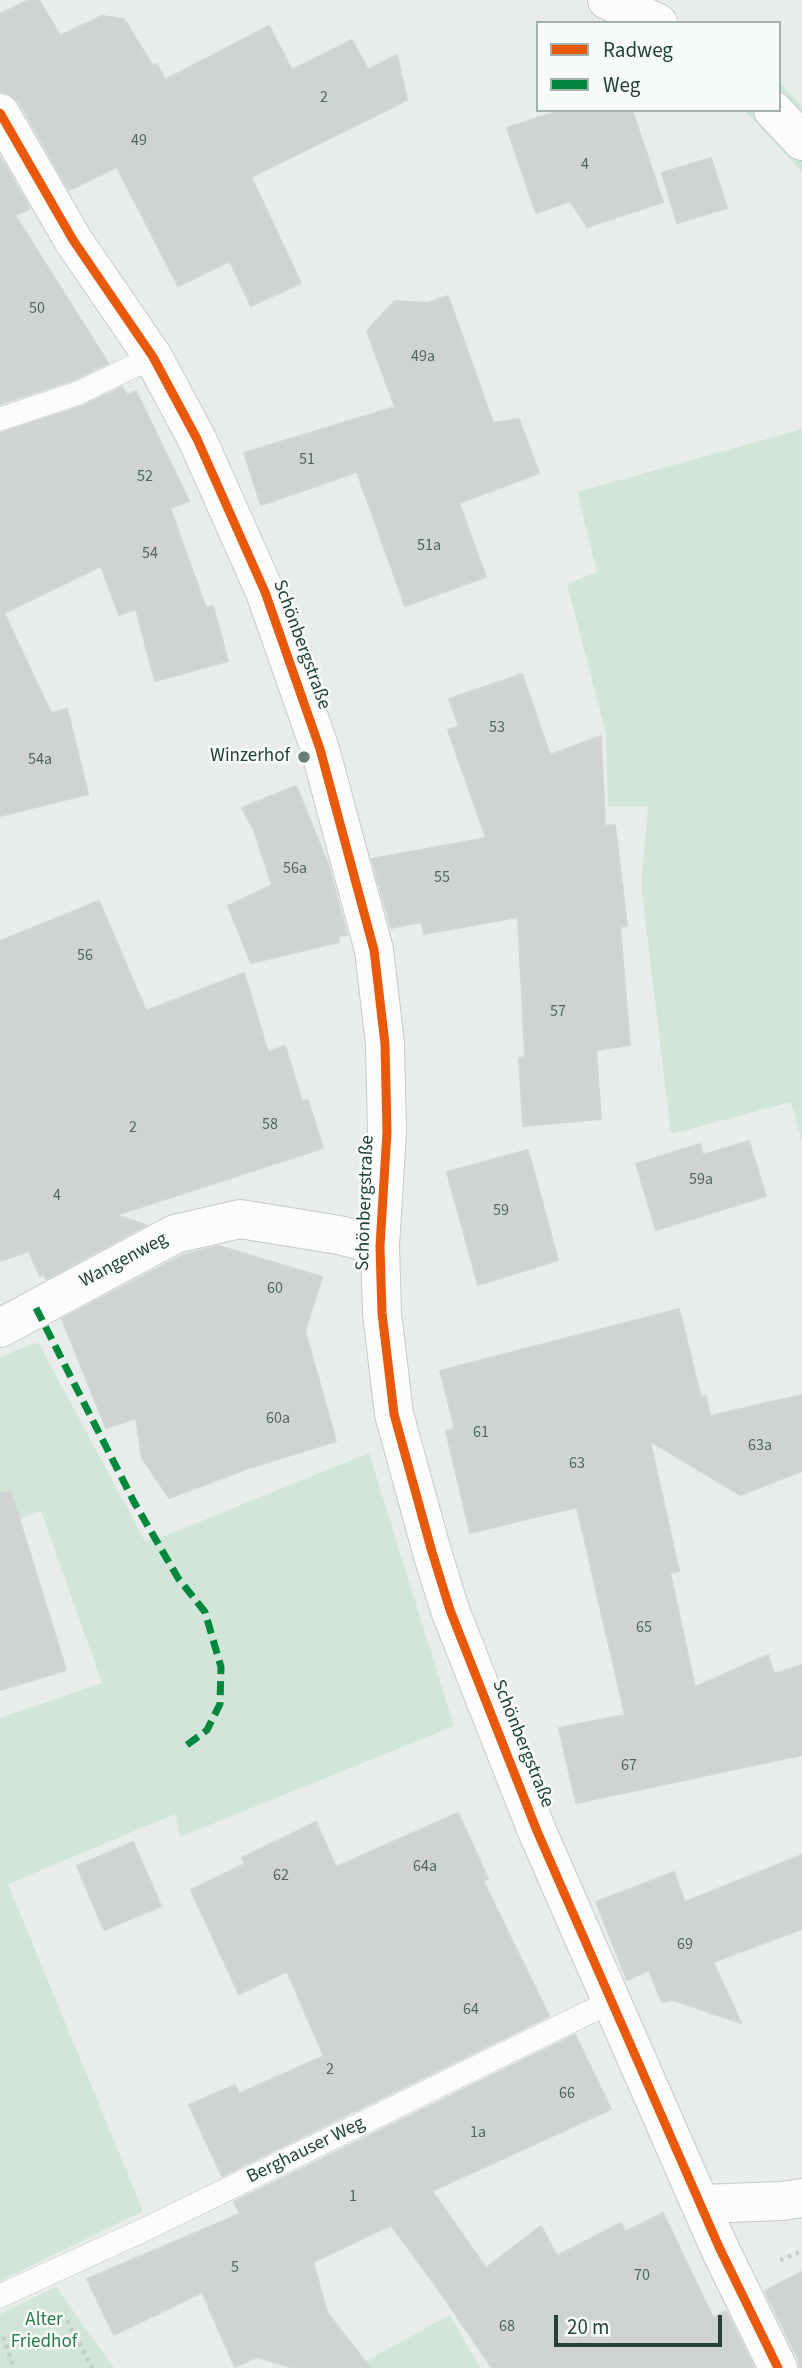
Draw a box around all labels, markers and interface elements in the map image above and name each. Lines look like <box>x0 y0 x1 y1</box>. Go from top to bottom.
legend <box>536 21 781 112</box>
text: Radweg <box>603 35 673 65</box>
text: Weg <box>603 70 640 100</box>
house number: 2 <box>320 88 328 108</box>
house number: 49 <box>131 131 147 151</box>
house number: 4 <box>581 155 589 175</box>
house number: 50 <box>29 299 45 319</box>
house number: 49a <box>411 347 435 367</box>
house number: 51 <box>299 450 315 470</box>
house number: 52 <box>137 467 153 487</box>
house number: 51a <box>417 536 441 556</box>
house number: 54 <box>142 544 158 564</box>
street label: Schönbergstraße <box>267 577 335 713</box>
house number: 53 <box>489 718 505 738</box>
place label: Winzerhof <box>210 746 290 768</box>
marker: Winzerhof <box>296 749 312 765</box>
house number: 54a <box>28 750 52 770</box>
house number: 56a <box>283 859 307 879</box>
house number: 55 <box>434 868 450 888</box>
house number: 56 <box>77 946 93 966</box>
house number: 57 <box>550 1002 566 1022</box>
house number: 58 <box>262 1115 278 1135</box>
house number: 2 <box>129 1118 137 1138</box>
street label: Schönbergstraße <box>352 1135 380 1271</box>
house number: 59a <box>689 1170 713 1190</box>
house number: 4 <box>53 1186 61 1206</box>
house number: 59 <box>493 1201 509 1221</box>
street label: Wangenweg <box>76 1228 172 1294</box>
house number: 60 <box>267 1279 283 1299</box>
house number: 60a <box>266 1409 290 1429</box>
house number: 61 <box>473 1423 489 1443</box>
house number: 63a <box>748 1436 772 1456</box>
house number: 63 <box>569 1454 585 1474</box>
house number: 65 <box>636 1618 652 1638</box>
street label: Schönbergstraße <box>486 1677 558 1811</box>
house number: 67 <box>621 1756 637 1776</box>
house number: 64a <box>413 1857 437 1877</box>
house number: 62 <box>273 1866 289 1886</box>
house number: 69 <box>677 1935 693 1955</box>
house number: 64 <box>463 2000 479 2020</box>
house number: 2 <box>326 2060 334 2080</box>
house number: 66 <box>559 2084 575 2104</box>
street label: Berghauser Weg <box>243 2113 369 2189</box>
house number: 1a <box>470 2123 486 2143</box>
house number: 1 <box>349 2187 357 2207</box>
house number: 5 <box>231 2258 239 2278</box>
house number: 70 <box>634 2266 650 2286</box>
scale bar <box>557 2302 725 2346</box>
park label: Alter Friedhof <box>11 2310 77 2354</box>
text: 20 m <box>567 2312 609 2342</box>
house number: 68 <box>499 2317 515 2337</box>

